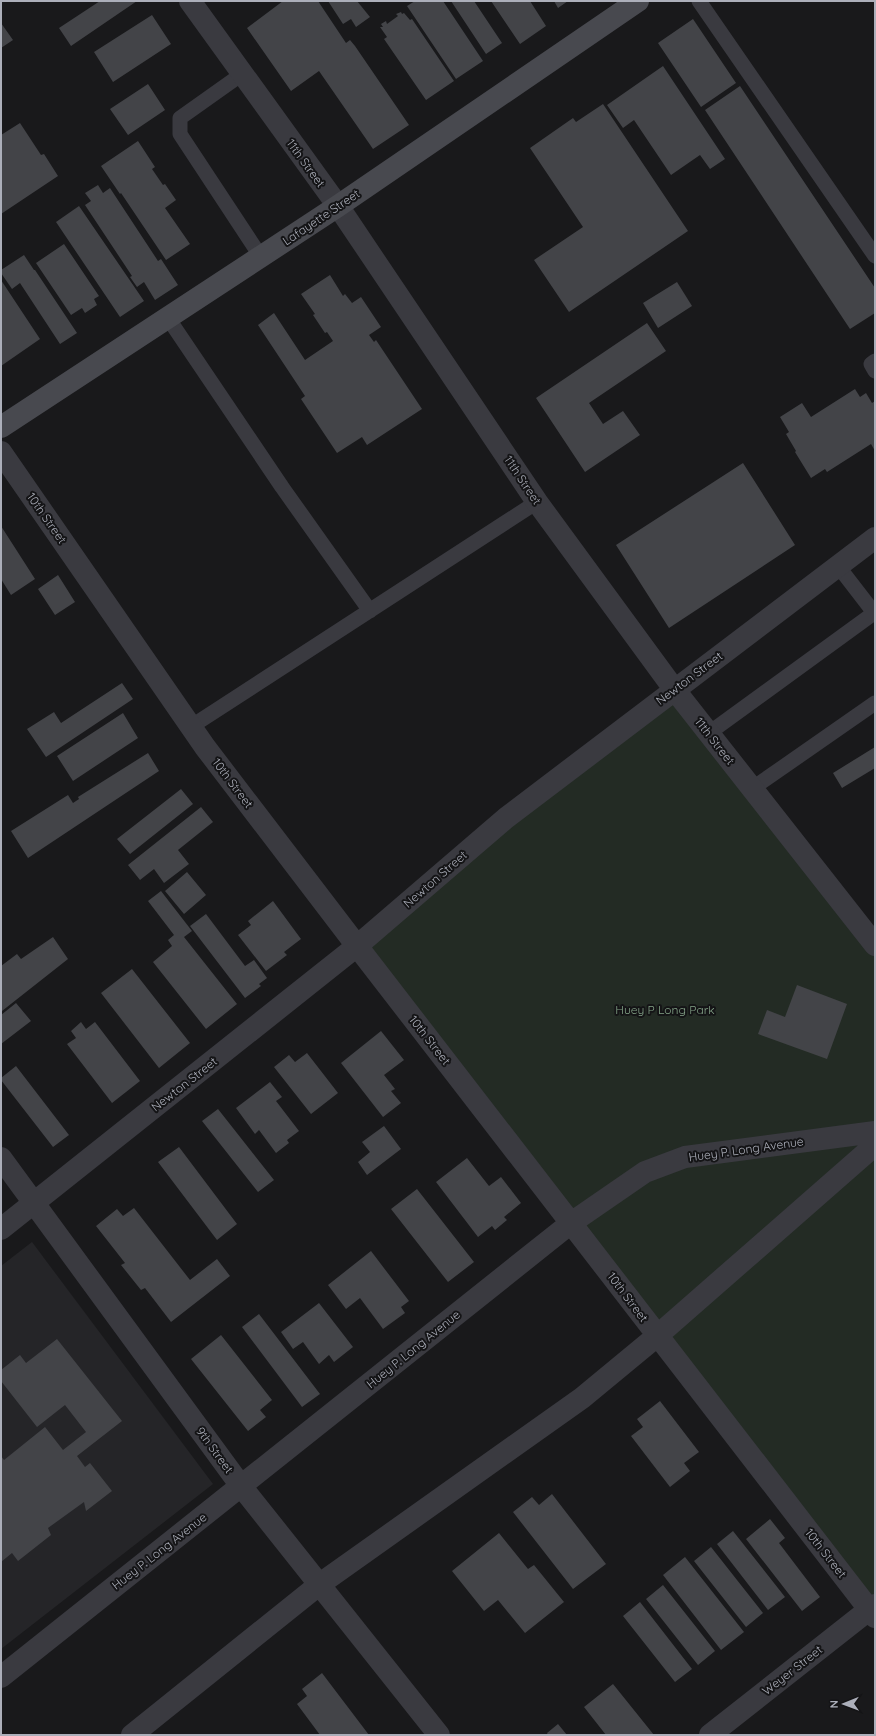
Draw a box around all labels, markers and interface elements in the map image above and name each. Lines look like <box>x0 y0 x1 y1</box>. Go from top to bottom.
street label: 11th Street <box>284 136 328 190</box>
street label: Lafayette Street <box>280 186 362 248</box>
street label: 11th Street <box>501 453 545 507</box>
street label: 10th Street <box>24 490 70 546</box>
street label: Newton Street <box>653 648 725 708</box>
street label: 11th Street <box>692 714 738 768</box>
street label: 10th Street <box>209 755 257 811</box>
street label: Newton Street <box>400 847 470 911</box>
park label: Huey P Long Park <box>615 1002 715 1017</box>
street label: 10th Street <box>406 1012 454 1068</box>
street label: Newton Street <box>148 1054 220 1114</box>
street label: Huey P. Long Avenue <box>687 1133 805 1165</box>
street label: 10th Street <box>604 1269 652 1325</box>
street label: Huey P. Long Avenue <box>363 1307 463 1391</box>
street label: 9th Street <box>193 1424 237 1476</box>
street label: Huey P. Long Avenue <box>109 1509 210 1593</box>
street label: 10th Street <box>802 1525 850 1581</box>
street label: Weyer Street <box>759 1642 825 1698</box>
north arrow <box>824 1684 864 1724</box>
text: N <box>827 1700 841 1708</box>

